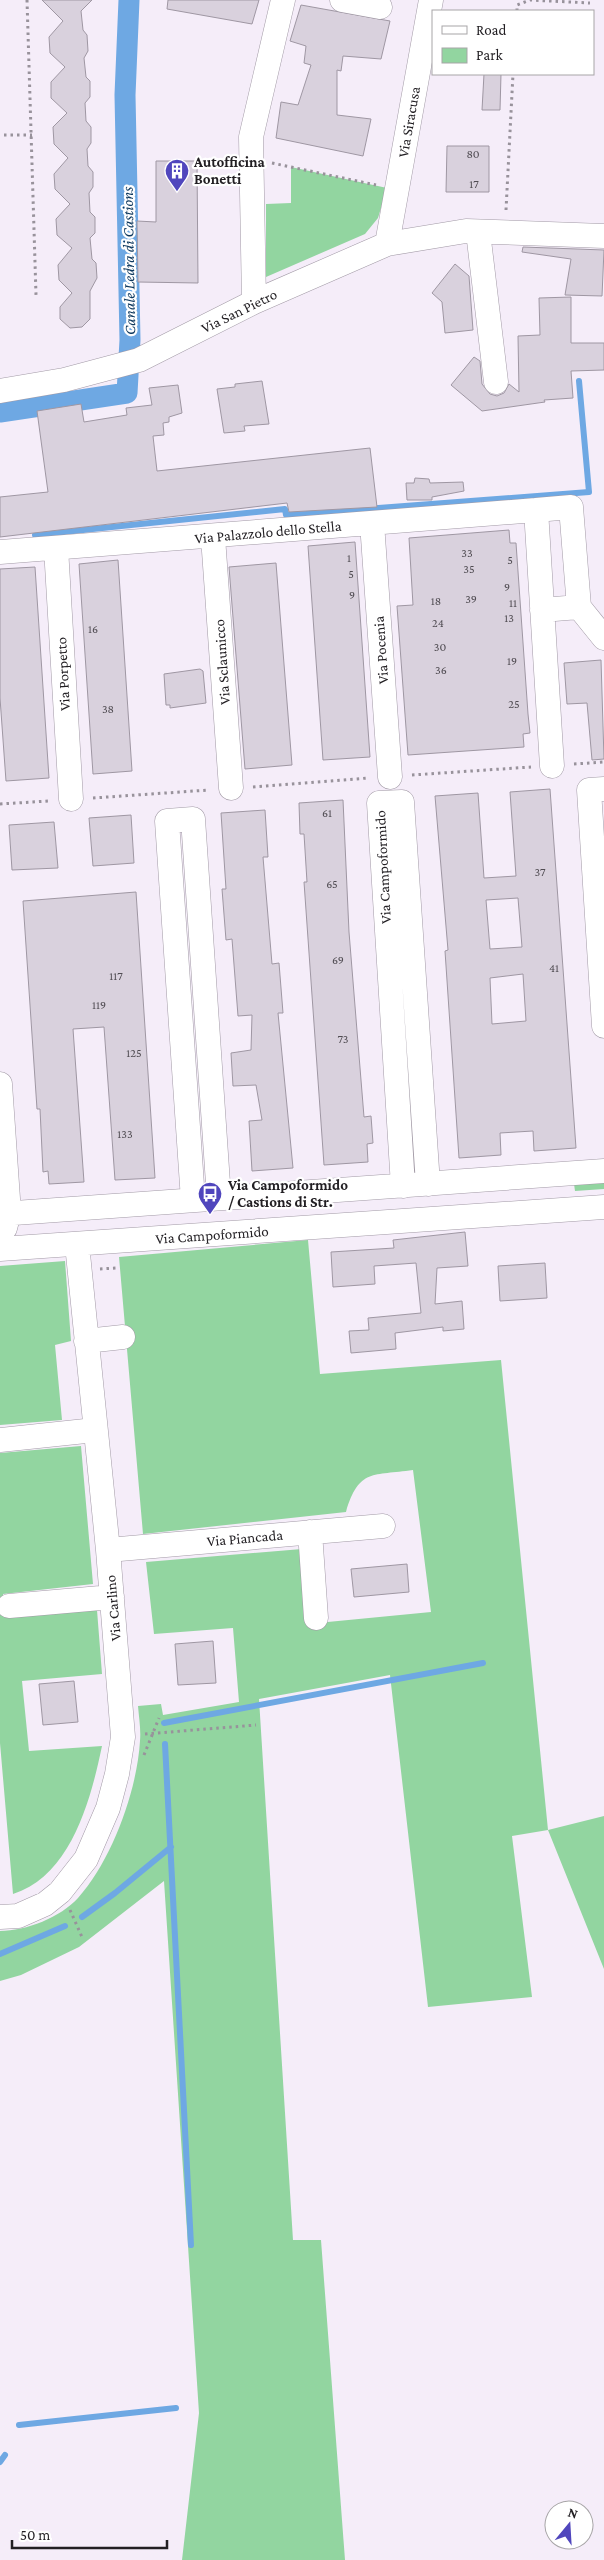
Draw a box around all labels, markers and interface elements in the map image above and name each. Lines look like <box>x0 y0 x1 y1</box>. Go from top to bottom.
legend <box>432 10 594 75</box>
text: Road <box>476 22 507 38</box>
text: Park <box>476 47 503 63</box>
street label: Via Siracusa <box>395 85 423 159</box>
house number: 80 <box>466 147 480 161</box>
place label: Autofficina Bonetti <box>193 154 266 187</box>
building icon: Autofficina Bonetti <box>164 158 190 192</box>
house number: 17 <box>469 177 479 191</box>
water label: Canale Ledra di Castions <box>119 187 138 335</box>
street label: Via San Pietro <box>199 286 279 336</box>
street label: Via Palazzolo dello Stella <box>194 518 342 546</box>
house number: 33 <box>461 546 473 560</box>
house number: 1 <box>347 551 351 565</box>
house number: 5 <box>507 553 513 567</box>
house number: 35 <box>463 562 475 576</box>
house number: 5 <box>348 567 354 581</box>
house number: 9 <box>504 580 510 594</box>
house number: 9 <box>349 588 355 602</box>
house number: 39 <box>465 592 477 606</box>
house number: 18 <box>431 594 441 608</box>
house number: 11 <box>509 596 517 610</box>
house number: 13 <box>504 611 514 625</box>
street label: Via Pocenia <box>371 615 391 685</box>
house number: 24 <box>432 616 444 630</box>
street label: Via Sclaunicco <box>211 619 233 705</box>
house number: 16 <box>88 622 98 636</box>
street label: Via Porpetto <box>53 637 74 711</box>
house number: 30 <box>434 640 446 654</box>
house number: 19 <box>507 654 517 668</box>
house number: 36 <box>435 663 447 677</box>
house number: 25 <box>508 697 520 711</box>
house number: 38 <box>102 702 114 716</box>
house number: 61 <box>322 806 332 820</box>
street label: Via Campoformido <box>372 810 395 924</box>
house number: 37 <box>534 865 546 879</box>
house number: 65 <box>326 877 338 891</box>
house number: 69 <box>332 953 344 967</box>
house number: 41 <box>549 961 559 975</box>
house number: 117 <box>109 969 123 983</box>
house number: 119 <box>92 998 106 1012</box>
house number: 73 <box>337 1032 349 1046</box>
house number: 125 <box>126 1046 142 1060</box>
house number: 133 <box>117 1127 133 1141</box>
place label: Via Campoformido / Castions di Str. <box>227 1177 348 1210</box>
bus stop icon: Via Campoformido / Castions di Str. <box>197 1181 223 1215</box>
street label: Via Campoformido <box>155 1223 269 1248</box>
street label: Via Piancada <box>206 1527 284 1549</box>
street label: Via Carlino <box>102 1574 124 1642</box>
north arrow <box>544 2500 594 2550</box>
text: N <box>566 2504 580 2522</box>
scale bar <box>12 2518 168 2550</box>
text: 50 m <box>20 2527 50 2543</box>

